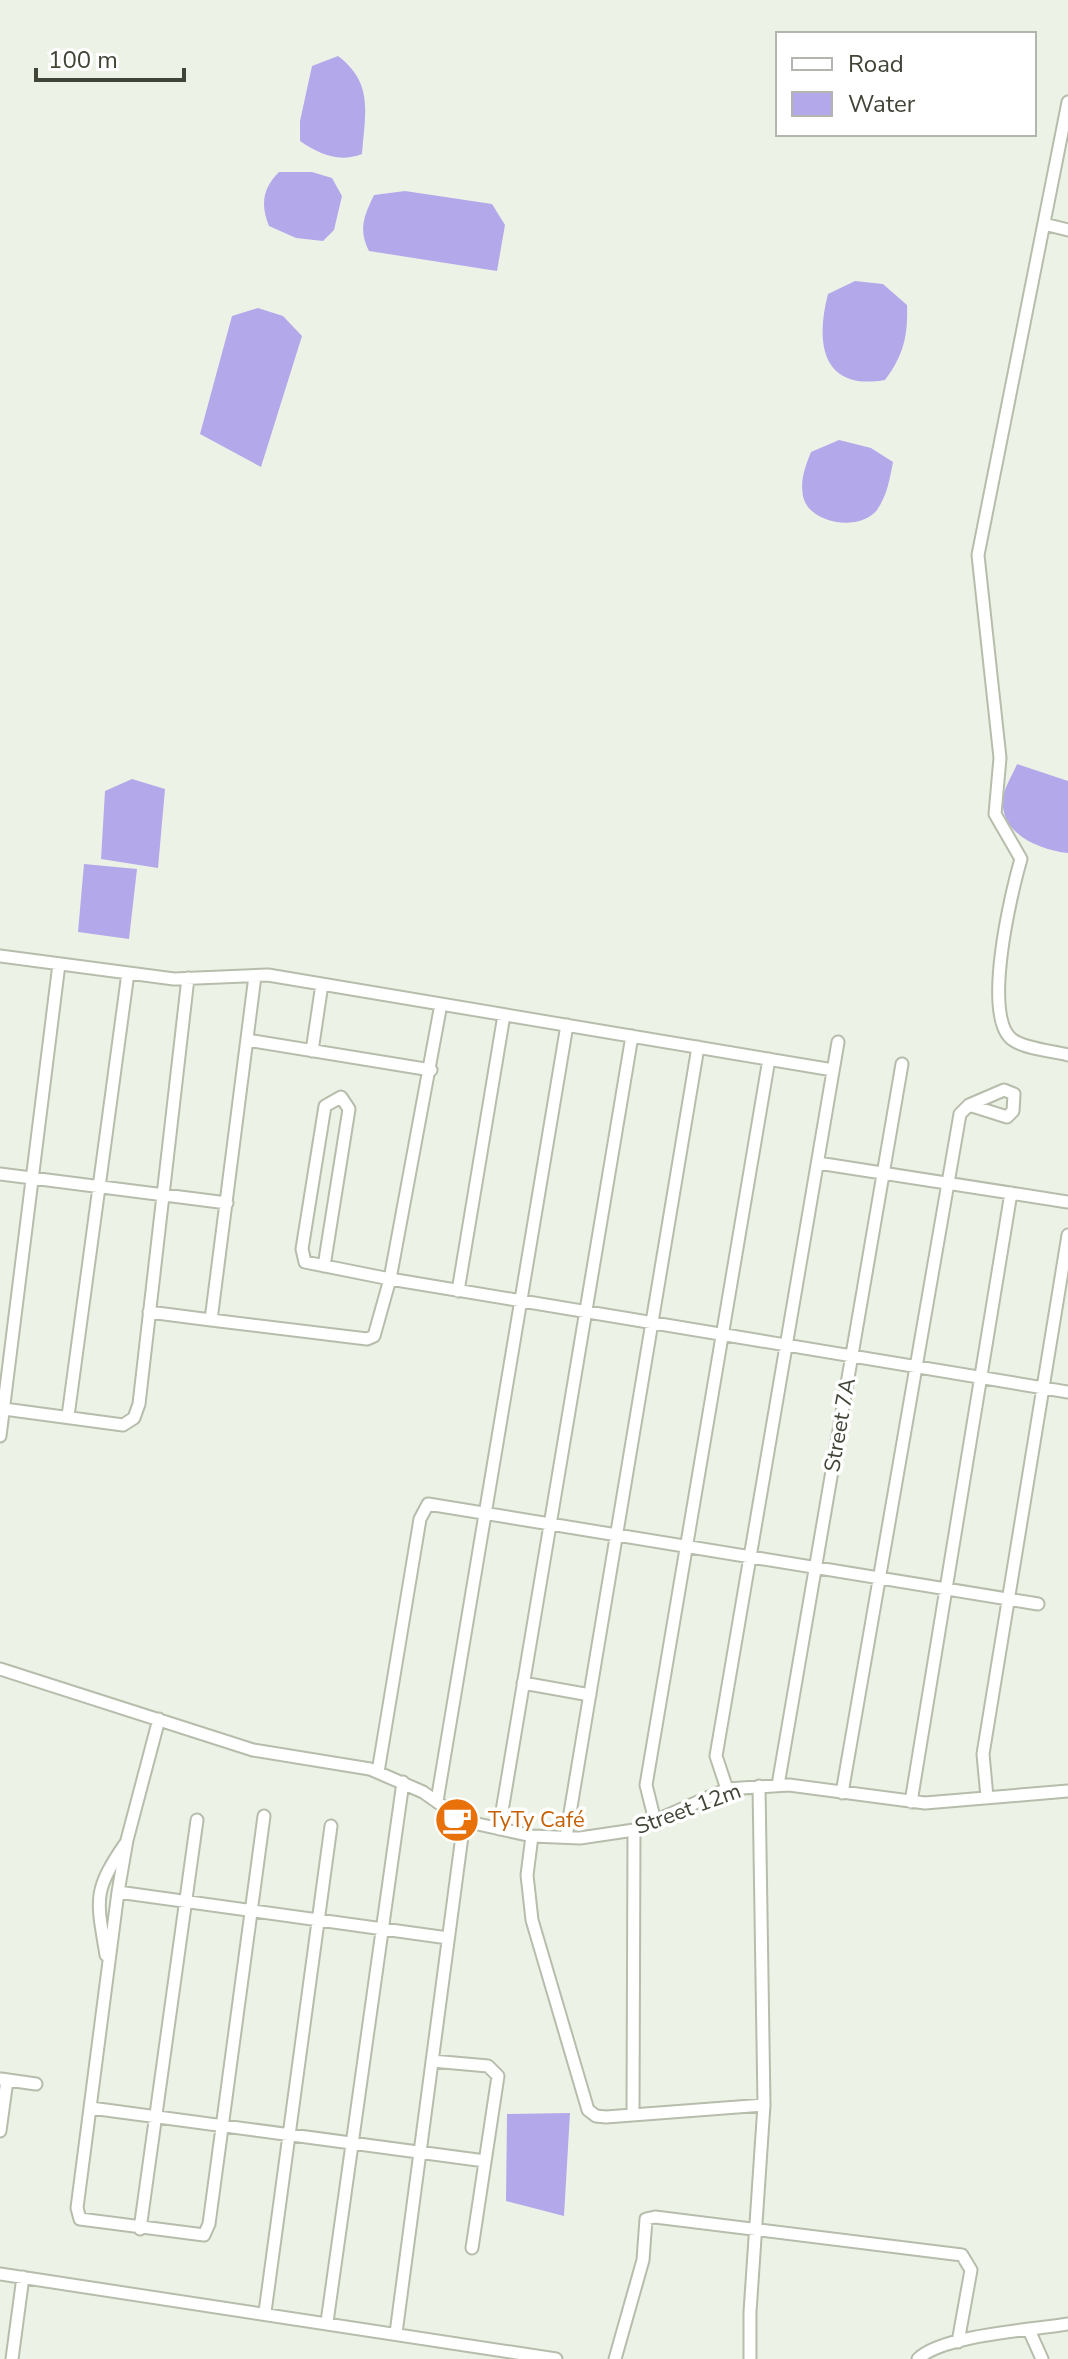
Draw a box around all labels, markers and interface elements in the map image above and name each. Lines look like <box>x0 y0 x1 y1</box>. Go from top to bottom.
scale bar <box>36 32 184 82</box>
legend <box>776 32 1036 136</box>
text: 100 m <box>48 44 118 76</box>
text: Road <box>848 48 904 80</box>
text: Water <box>848 88 916 120</box>
street label: Street 7A <box>817 1376 863 1474</box>
street label: Street 12m <box>631 1776 745 1842</box>
cafe icon: TyTy Café <box>433 1796 481 1844</box>
place label: TyTy Café <box>488 1805 585 1835</box>

